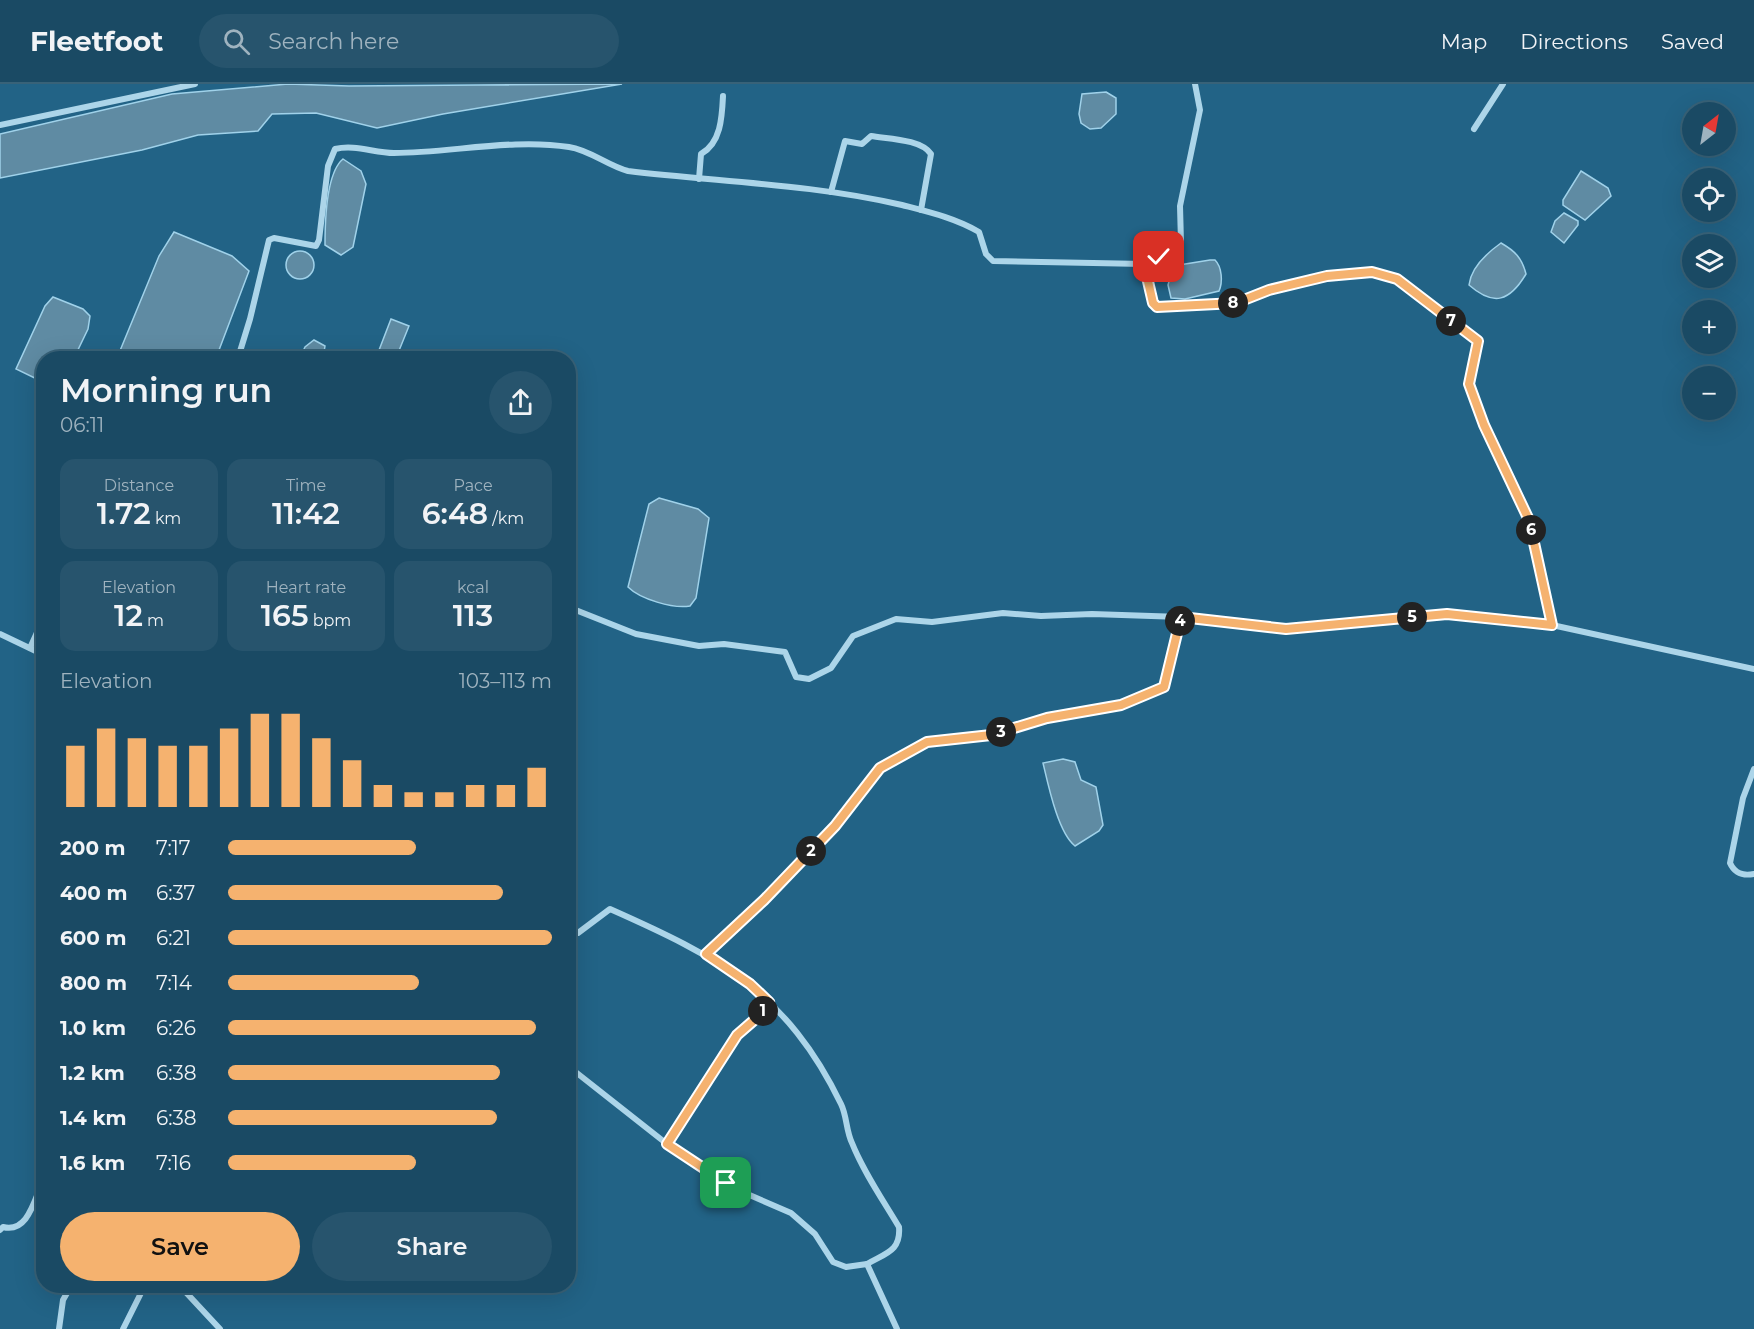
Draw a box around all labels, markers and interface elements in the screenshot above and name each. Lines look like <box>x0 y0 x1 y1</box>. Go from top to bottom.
search box <box>199 14 619 68</box>
text: Fleetfoot <box>30 24 163 58</box>
icon: search <box>220 25 253 58</box>
text: Search here <box>268 28 399 55</box>
text: Map <box>1441 29 1487 54</box>
text: Directions <box>1520 29 1628 54</box>
text: Saved <box>1661 29 1724 54</box>
north arrow <box>1682 102 1736 156</box>
map controls <box>1682 102 1736 420</box>
button: locate <box>1682 168 1736 222</box>
pin <box>1133 231 1184 282</box>
button: layers <box>1682 234 1736 288</box>
icon: check <box>1142 240 1175 273</box>
pin: 8 <box>1218 288 1248 318</box>
text: 8 <box>1228 293 1238 312</box>
button: + <box>1682 300 1736 354</box>
pin: 7 <box>1436 306 1466 336</box>
text: 7 <box>1446 311 1456 330</box>
button: − <box>1682 366 1736 420</box>
text: Morning run <box>60 370 272 410</box>
button: share <box>489 371 552 434</box>
text: 06:11 <box>60 413 104 437</box>
text: Distance <box>104 476 174 495</box>
text: Time <box>286 476 326 495</box>
text: Pace <box>453 476 493 495</box>
text: 1.72 <box>97 495 151 532</box>
text: 11:42 <box>272 495 340 532</box>
text: 6:48 <box>422 495 488 532</box>
text: km <box>151 509 181 528</box>
text: /km <box>488 509 524 528</box>
pin: 6 <box>1516 515 1546 545</box>
text: 6 <box>1526 520 1536 539</box>
text: Elevation <box>102 578 176 597</box>
text: Heart rate <box>266 578 346 597</box>
text: kcal <box>457 578 489 597</box>
text: 12 <box>114 597 143 634</box>
text: 165 <box>261 597 308 634</box>
text: 113 <box>453 597 493 634</box>
pin: 5 <box>1397 602 1427 632</box>
pin: 4 <box>1165 606 1195 636</box>
text: 5 <box>1407 607 1417 626</box>
text: m <box>143 611 164 630</box>
text: bpm <box>308 611 351 630</box>
text: 4 <box>1174 611 1186 630</box>
text: Elevation <box>60 669 152 693</box>
text: 103–113 m <box>459 669 552 693</box>
pin: 3 <box>986 717 1016 747</box>
text: 3 <box>996 722 1006 741</box>
text: 200 m <box>60 836 126 860</box>
text: 7:17 <box>156 836 191 860</box>
pin: 2 <box>796 836 826 866</box>
text: 2 <box>806 841 816 860</box>
text: 400 m <box>60 881 128 905</box>
text: 6:37 <box>156 881 195 905</box>
text: 600 m <box>60 926 127 950</box>
text: 6:21 <box>156 926 191 950</box>
text: 800 m <box>60 971 127 995</box>
text: 7:14 <box>156 971 192 995</box>
pin: 1 <box>748 996 778 1026</box>
text: 1 <box>760 1001 766 1020</box>
text: 1.0 km <box>60 1016 126 1040</box>
text: 6:26 <box>156 1016 196 1040</box>
text: 1.2 km <box>60 1061 125 1085</box>
text: 6:38 <box>156 1061 196 1085</box>
text: 1.4 km <box>60 1106 127 1130</box>
text: 6:38 <box>156 1106 196 1130</box>
text: 1.6 km <box>60 1151 125 1175</box>
text: 7:16 <box>156 1151 191 1175</box>
pin <box>700 1157 751 1208</box>
icon: arrive <box>709 1166 742 1199</box>
button: Save <box>60 1212 300 1281</box>
button: Share <box>312 1212 552 1281</box>

